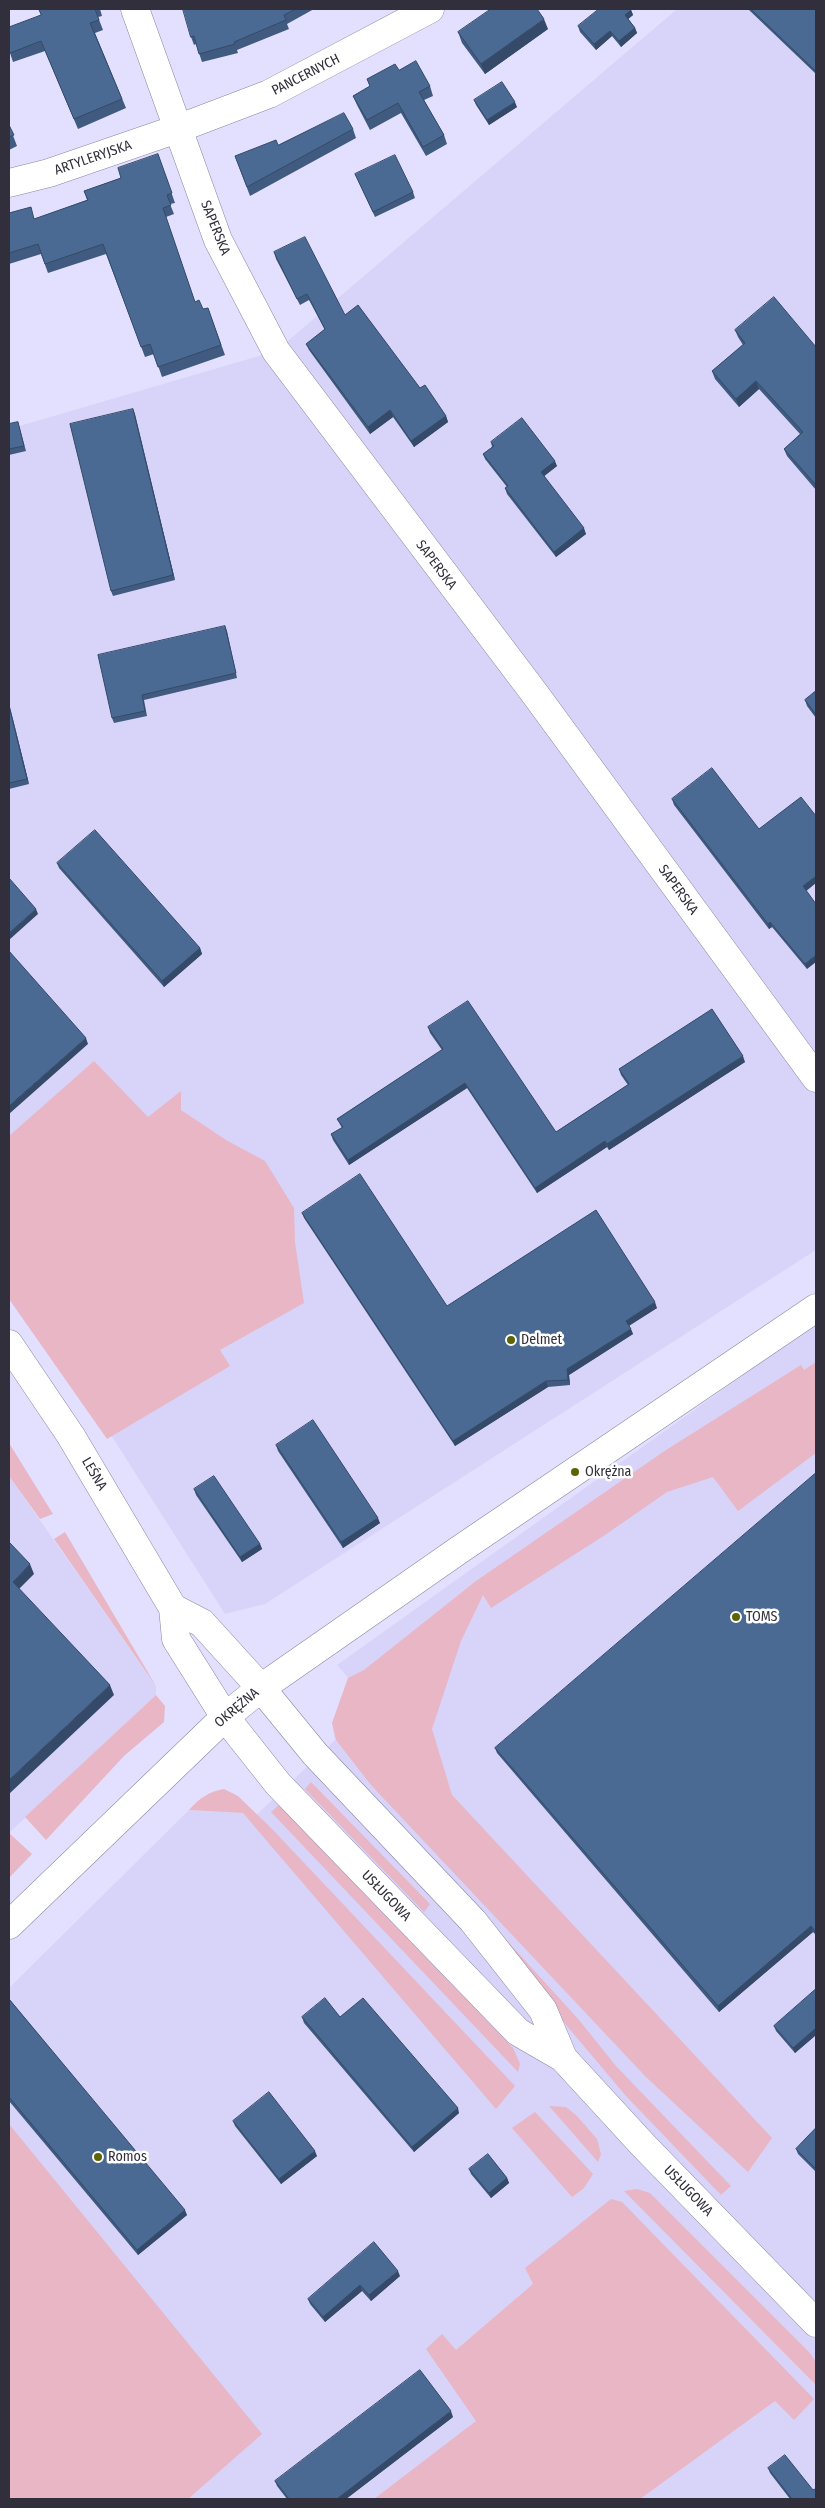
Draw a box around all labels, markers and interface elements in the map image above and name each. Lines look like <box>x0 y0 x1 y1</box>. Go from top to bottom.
street label: PANCERNYCH <box>269 51 343 99</box>
street label: ARTYLERYJSKA <box>52 137 134 179</box>
street label: SAPERSKA <box>196 198 234 258</box>
street label: SAPERSKA <box>412 537 460 593</box>
street label: SAPERSKA <box>654 862 702 918</box>
place label: Delmet <box>521 1332 562 1348</box>
marker: Delmet <box>505 1334 517 1346</box>
street label: LEŚNA <box>78 1454 110 1494</box>
place label: Okrężna <box>585 1464 631 1480</box>
marker: Okrężna <box>569 1466 581 1478</box>
place label: TOMS <box>746 1609 777 1625</box>
marker: TOMS <box>730 1611 742 1623</box>
street label: OKRĘŻNA <box>211 1685 263 1731</box>
street label: USŁUGOWA <box>358 1867 414 1925</box>
place label: Romos <box>108 2149 147 2165</box>
marker: Romos <box>92 2151 104 2163</box>
street label: USŁUGOWA <box>660 2162 716 2220</box>

